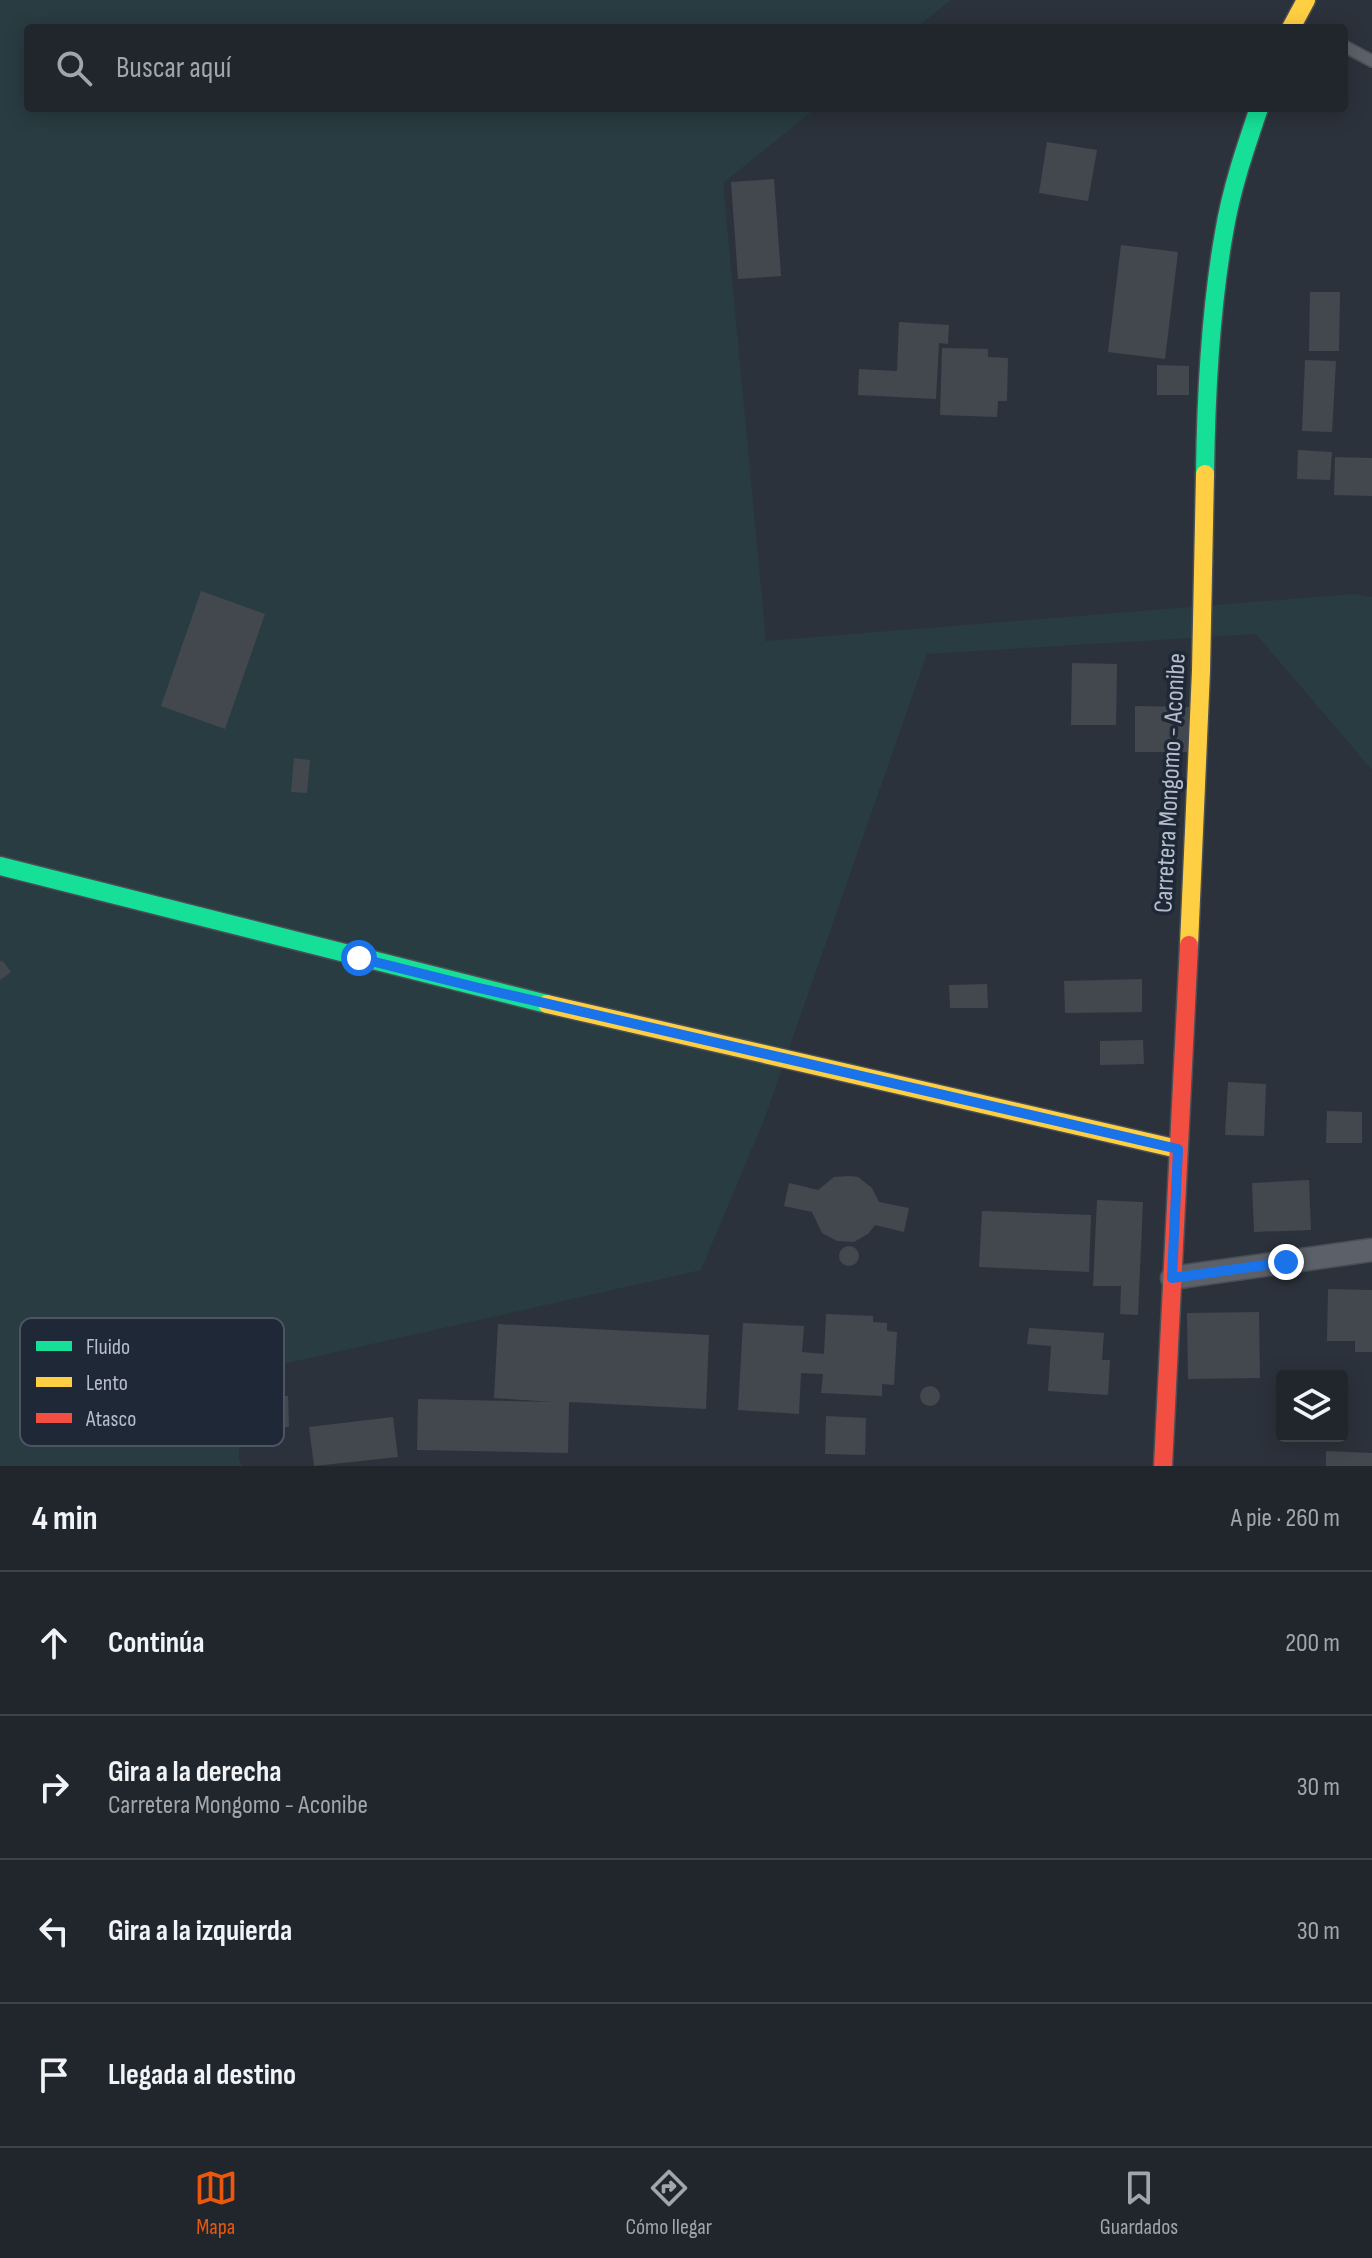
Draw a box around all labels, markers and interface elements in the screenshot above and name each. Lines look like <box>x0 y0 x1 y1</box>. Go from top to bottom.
search box <box>24 24 1348 112</box>
icon: search <box>52 46 96 90</box>
text: Buscar aquí <box>116 50 231 86</box>
street label: Carretera Mongomo - Aconibe <box>1148 652 1193 914</box>
route start <box>341 940 377 976</box>
route end <box>1268 1244 1304 1280</box>
legend <box>20 1318 284 1446</box>
text: Fluido <box>86 1334 130 1361</box>
text: Lento <box>86 1370 128 1397</box>
map controls <box>1276 1370 1348 1442</box>
button: layers <box>1276 1370 1348 1442</box>
text: Atasco <box>85 1406 136 1433</box>
text: 4 min <box>32 1498 98 1539</box>
text: A pie · 260 m <box>1231 1503 1340 1534</box>
icon: ahead <box>32 1621 76 1665</box>
text: Continúa <box>108 1625 204 1661</box>
text: 200 m <box>1285 1628 1340 1659</box>
text: Gira a la derecha <box>108 1754 282 1790</box>
icon: right <box>32 1765 76 1809</box>
text: 30 m <box>1297 1772 1340 1803</box>
text: Carretera Mongomo - Aconibe <box>108 1790 368 1821</box>
icon: left <box>32 1909 76 1953</box>
text: Gira a la izquierda <box>108 1913 292 1949</box>
text: 30 m <box>1297 1916 1340 1947</box>
icon: arrive <box>32 2053 76 2097</box>
text: Llegada al destino <box>108 2057 296 2093</box>
tab: Mapa <box>194 2166 238 2241</box>
tab: Cómo llegar <box>625 2166 712 2241</box>
tab: Guardados <box>1100 2166 1178 2241</box>

